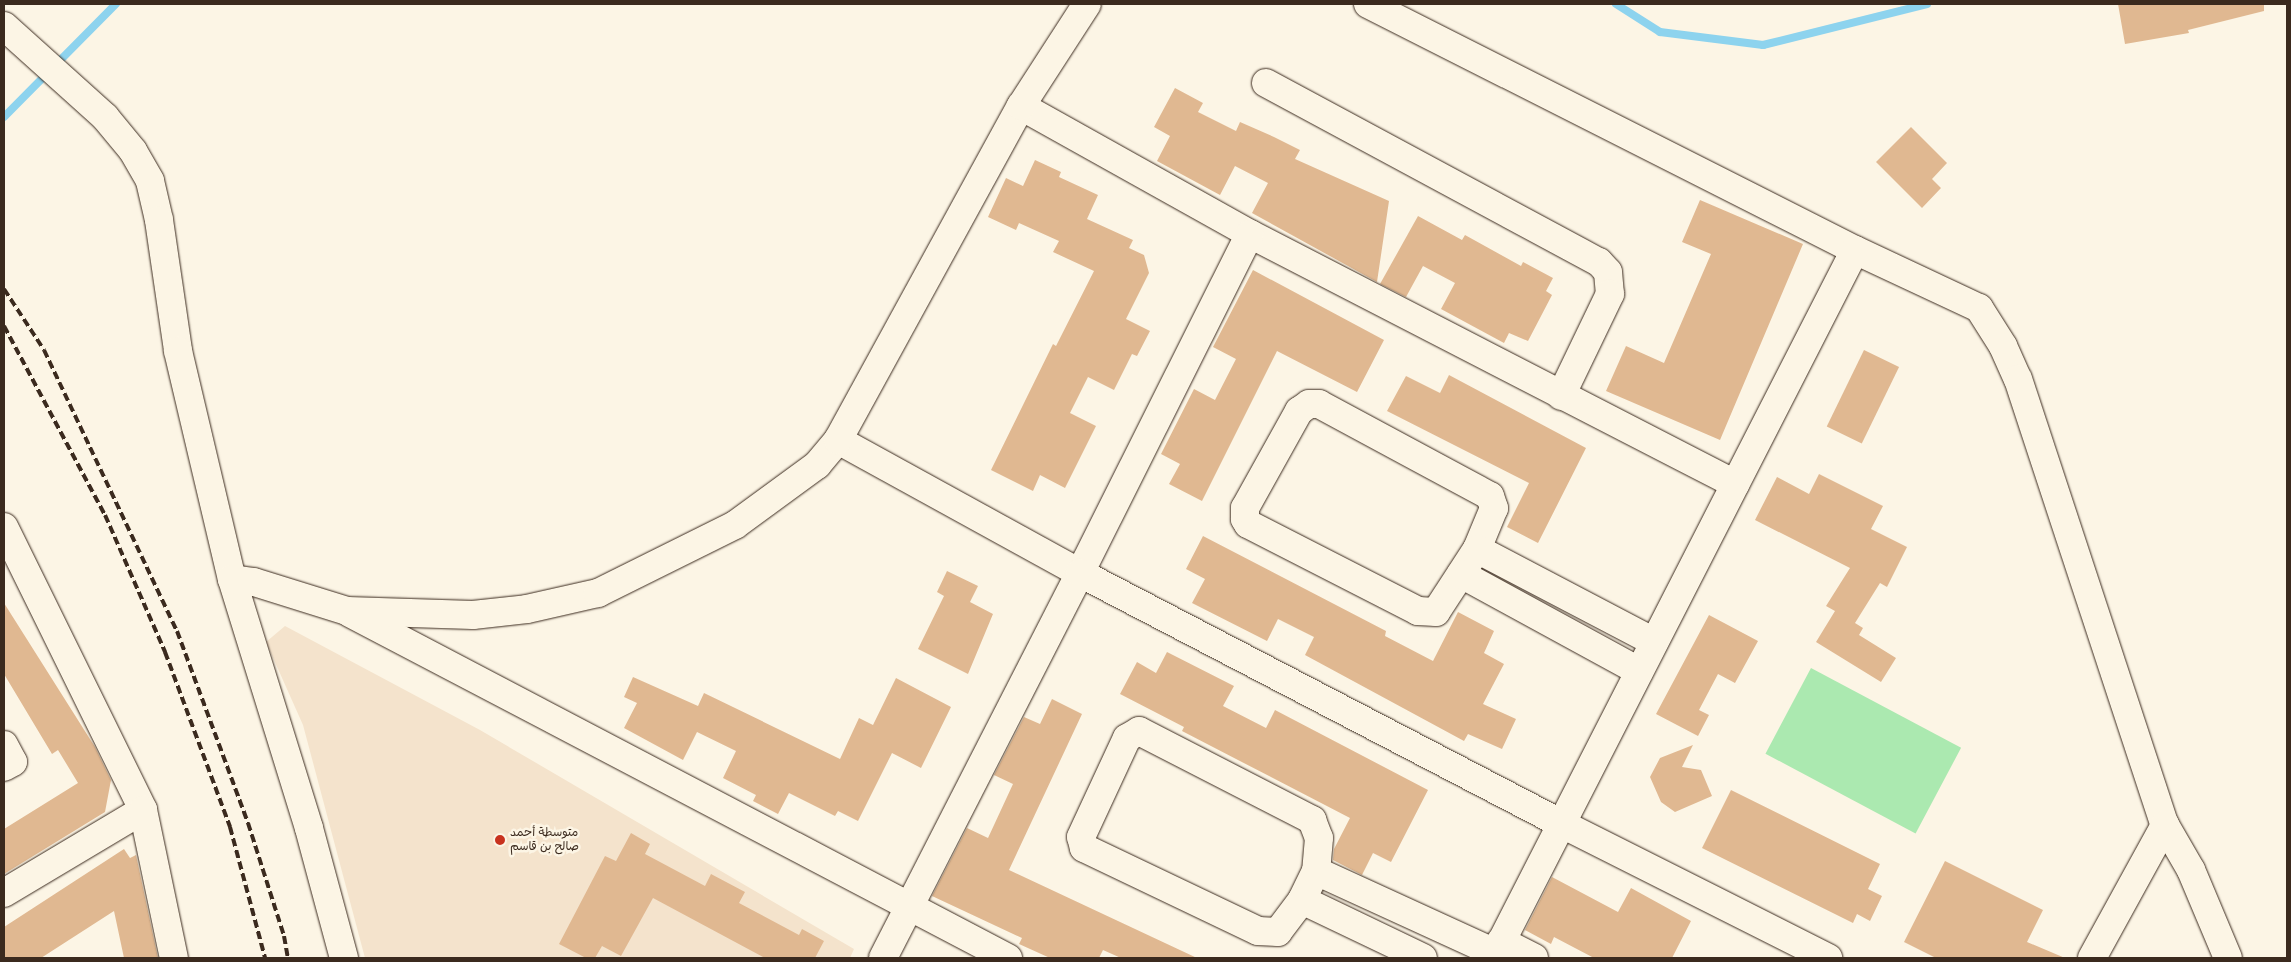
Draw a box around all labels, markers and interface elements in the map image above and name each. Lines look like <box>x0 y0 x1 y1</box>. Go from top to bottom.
place label: متوسطة أحمد صالح بن قاسم <box>510 826 579 854</box>
marker: متوسطة أحمد صالح بن قاسم <box>494 834 506 846</box>

